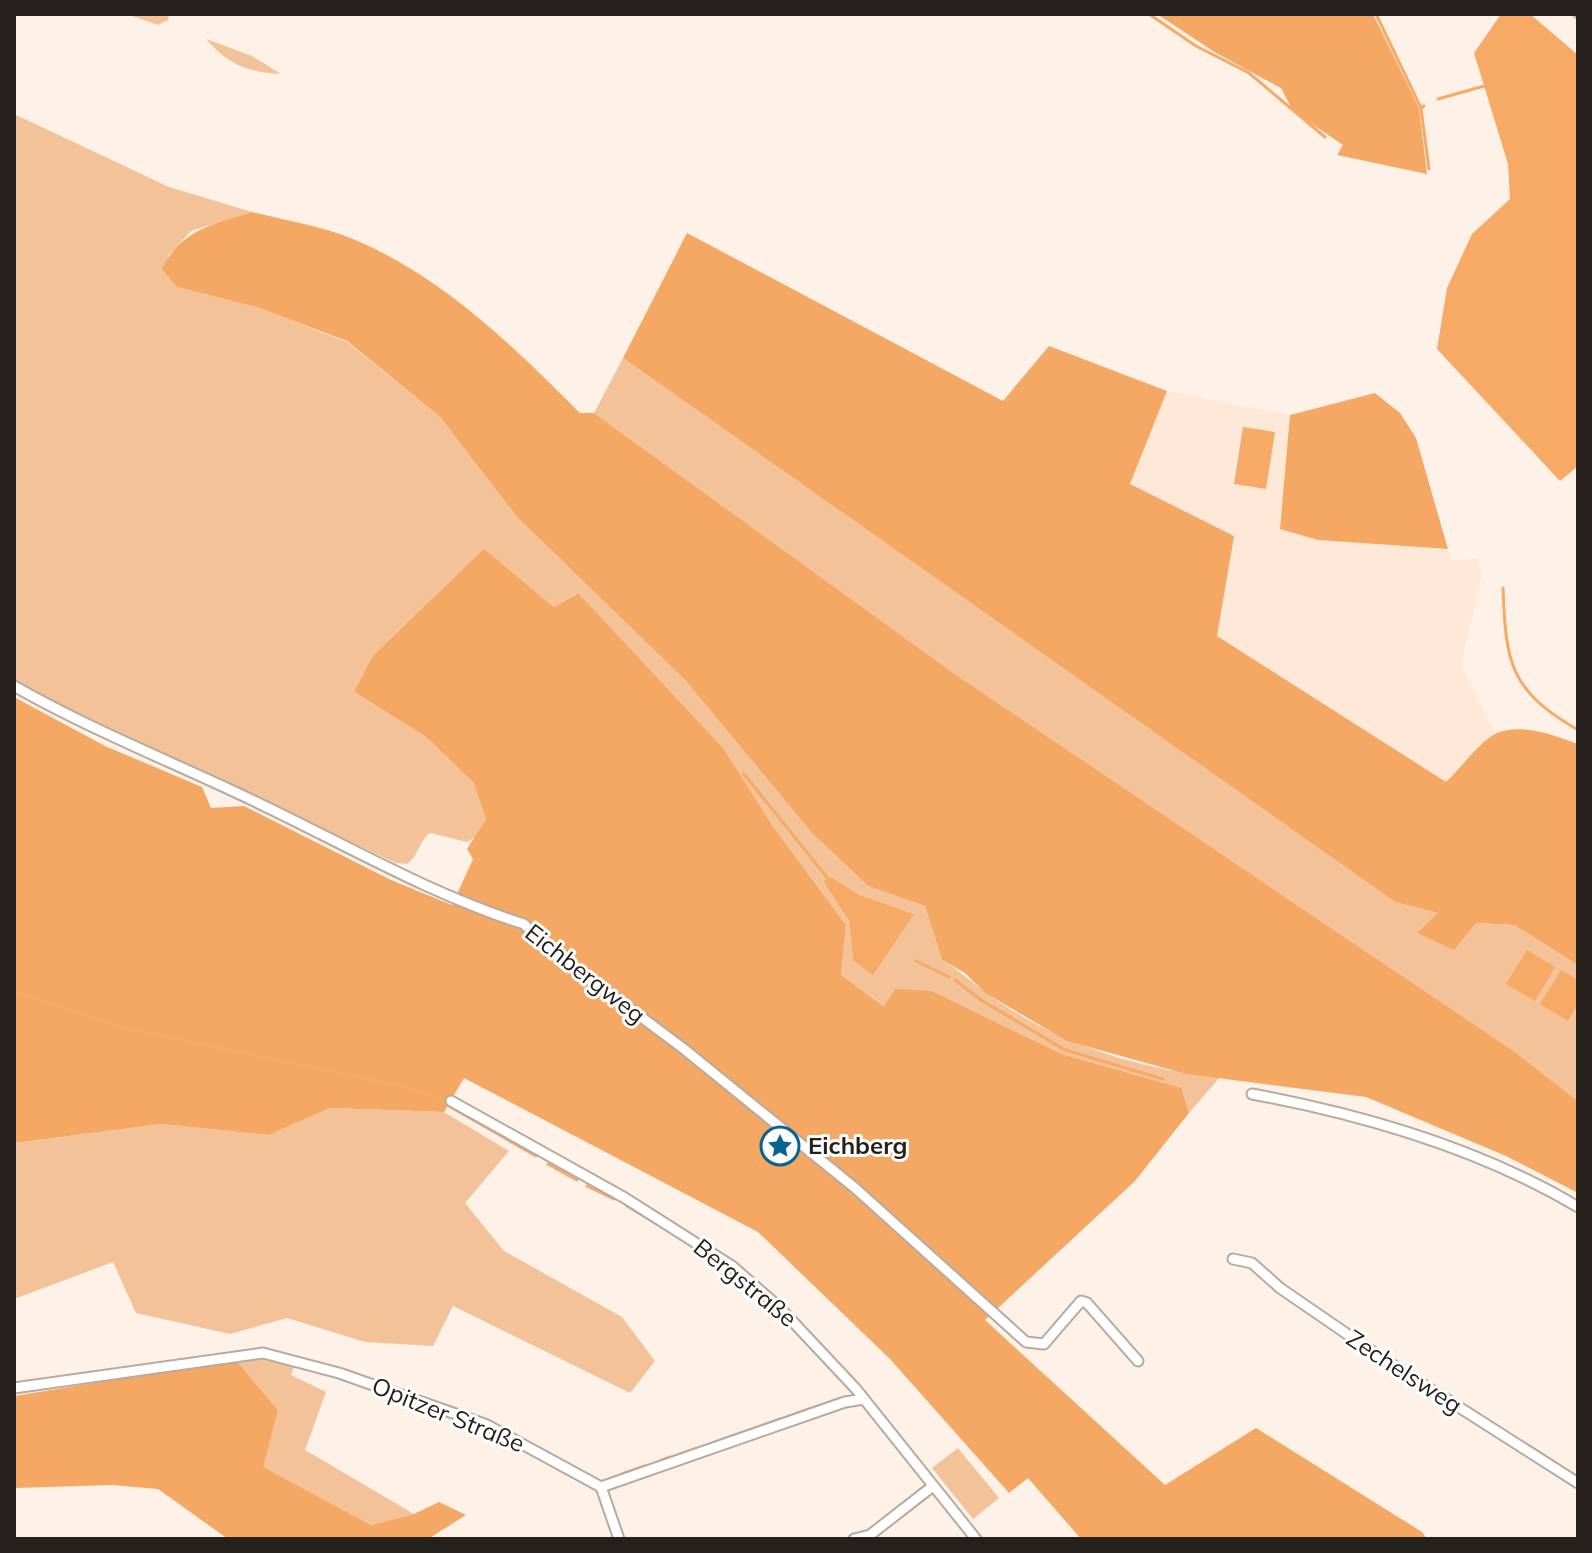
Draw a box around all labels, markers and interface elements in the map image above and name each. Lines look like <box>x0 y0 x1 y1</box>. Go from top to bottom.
street label: Eichbergweg <box>519 917 652 1030</box>
place icon: Eichberg <box>759 1125 801 1167</box>
place label: Eichberg <box>808 1130 907 1160</box>
street label: Bergstraße <box>688 1232 803 1333</box>
street label: Zechelsweg <box>1341 1323 1468 1420</box>
street label: Opitzer Straße <box>368 1370 529 1458</box>

